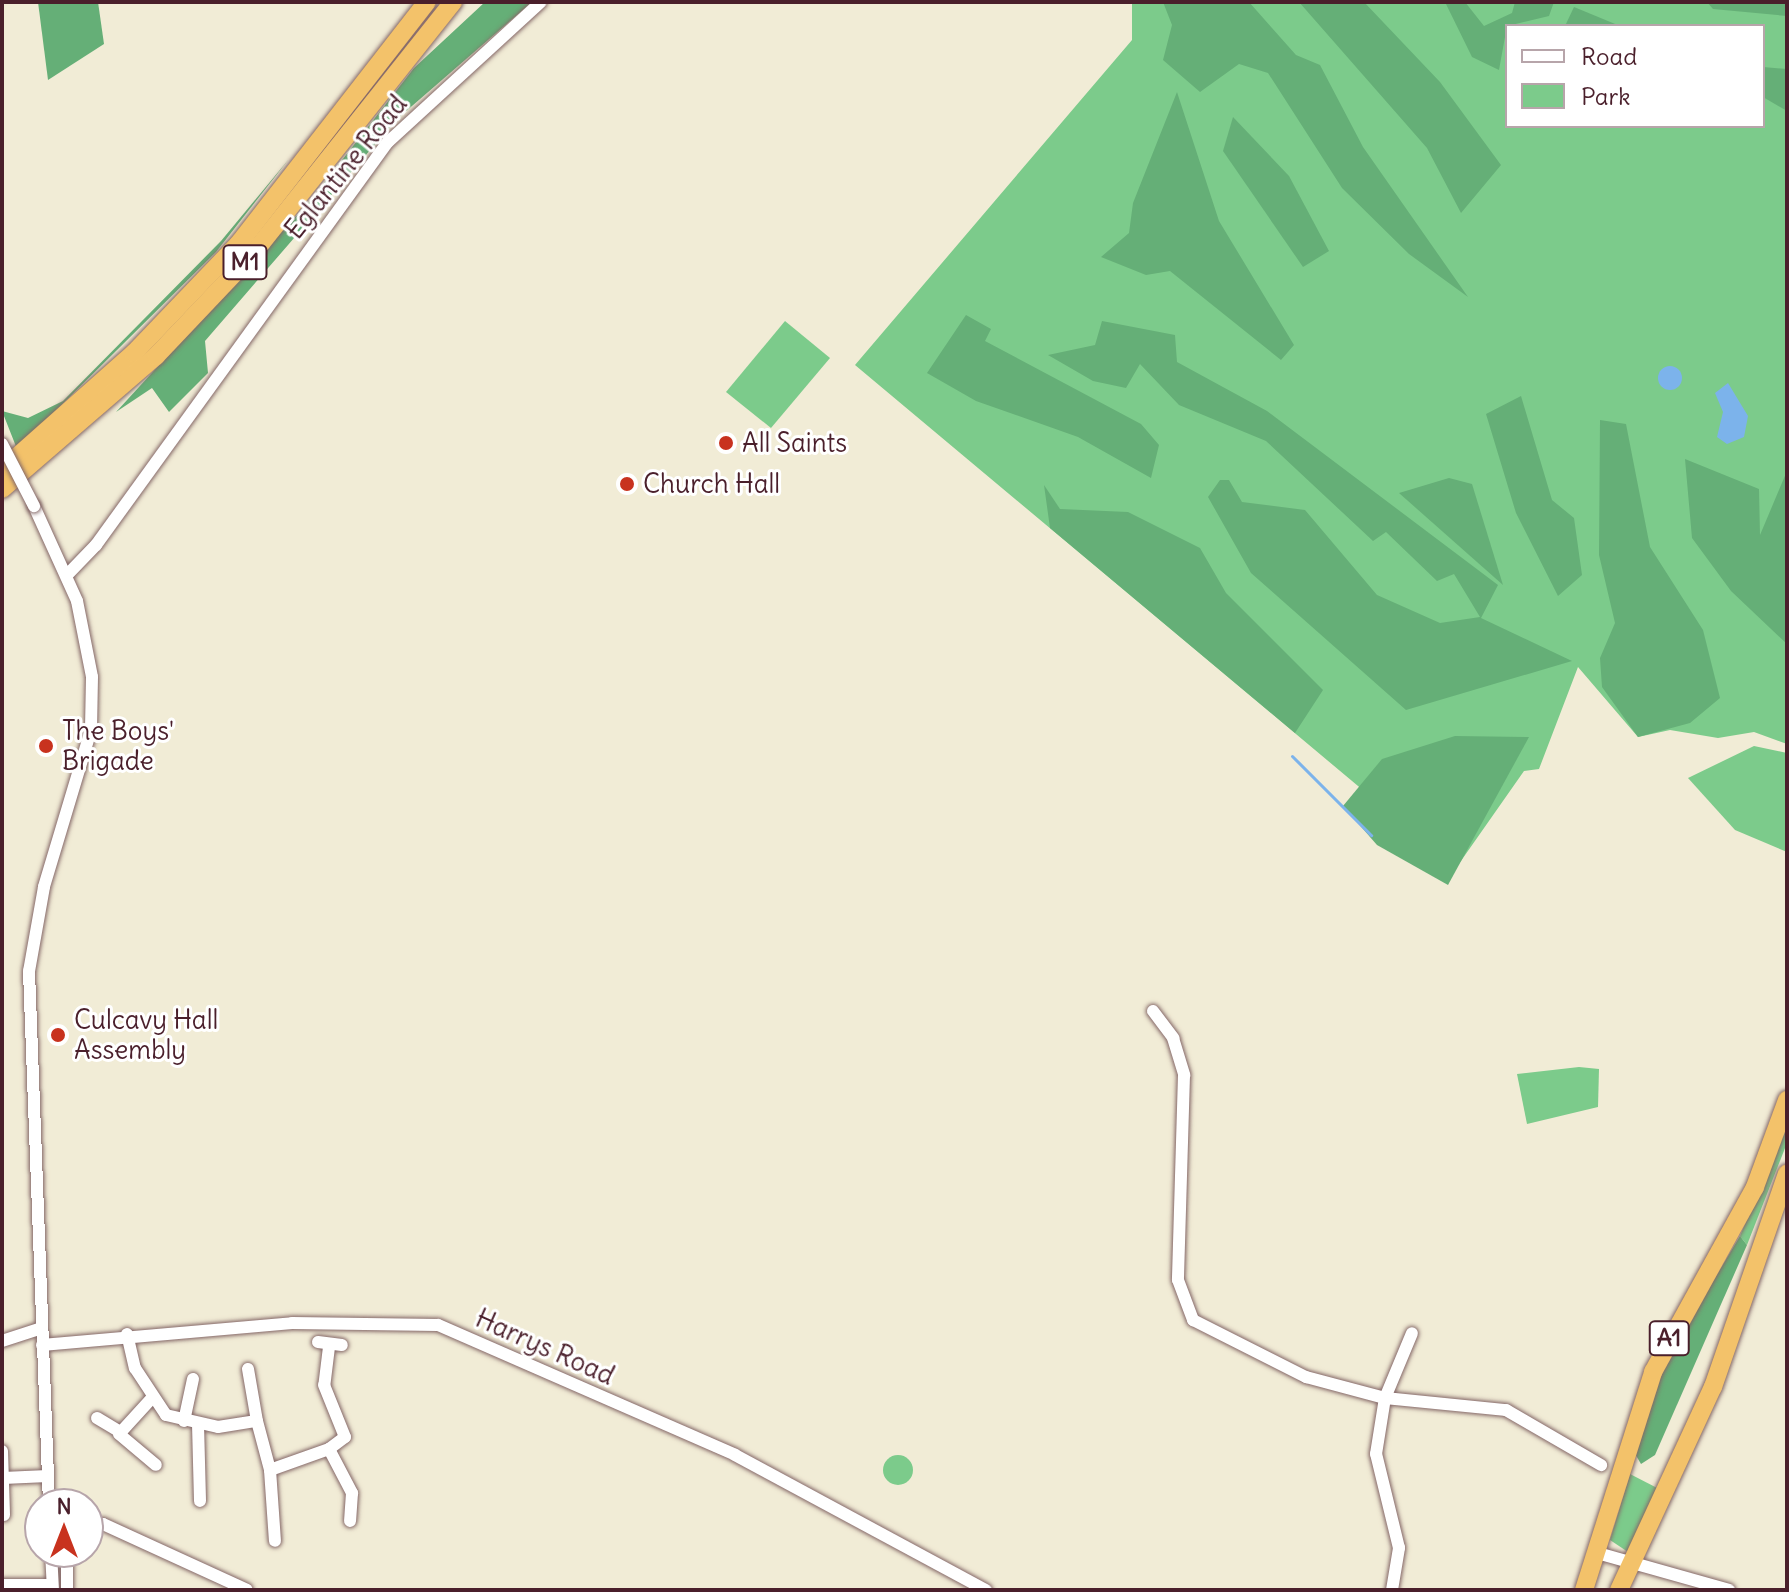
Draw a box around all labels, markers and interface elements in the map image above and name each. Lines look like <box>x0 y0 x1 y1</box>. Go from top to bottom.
legend <box>1505 24 1765 128</box>
text: Road <box>1581 41 1637 71</box>
text: Park <box>1581 81 1631 111</box>
street label: Eglantine Road <box>279 89 413 245</box>
road number: M1 <box>221 242 269 282</box>
place label: All Saints <box>742 427 847 459</box>
marker: All Saints <box>717 434 735 452</box>
place label: Church Hall <box>643 468 780 500</box>
marker: Church Hall <box>618 475 636 493</box>
place label: The Boys' Brigade <box>62 715 174 776</box>
marker: The Boys' Brigade <box>37 737 55 755</box>
place label: Culcavy Hall Assembly <box>74 1004 218 1066</box>
marker: Culcavy Hall Assembly <box>49 1026 67 1044</box>
street label: Harrys Road <box>471 1303 619 1391</box>
road number: A1 <box>1647 1318 1691 1358</box>
north arrow <box>24 1488 104 1568</box>
text: N <box>56 1492 72 1520</box>

